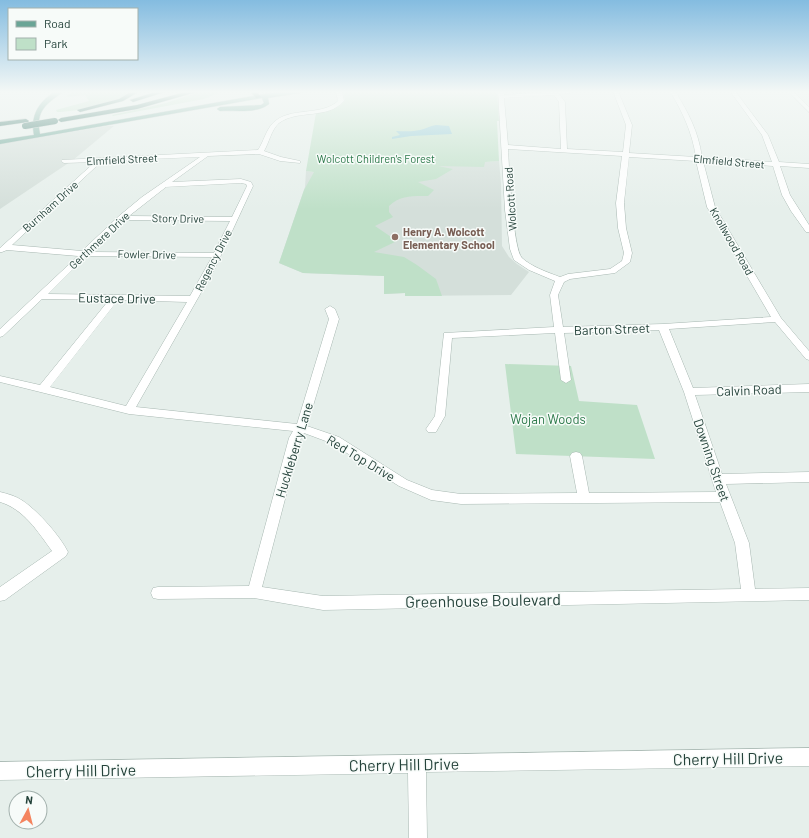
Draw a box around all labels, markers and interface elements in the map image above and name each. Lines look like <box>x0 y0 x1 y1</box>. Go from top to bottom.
legend <box>8 8 138 60</box>
text: Road <box>44 16 71 30</box>
text: Park <box>44 36 68 50</box>
street label: Elmfield Street <box>86 151 158 167</box>
street label: Elmfield Street <box>693 151 765 171</box>
park label: Wolcott Children's Forest <box>317 152 435 165</box>
street label: Wolcott Road <box>501 167 519 231</box>
street label: Burnham Drive <box>20 178 80 234</box>
street label: Knollwood Road <box>707 205 757 277</box>
street label: Gerthmere Drive <box>66 209 132 271</box>
street label: Story Drive <box>152 211 204 225</box>
place label: Henry A. Wolcott Elementary School <box>403 225 495 251</box>
street label: Regency Drive <box>192 227 234 293</box>
marker: Henry A. Wolcott Elementary School <box>390 232 400 242</box>
street label: Fowler Drive <box>118 247 177 261</box>
street label: Eustace Drive <box>78 289 156 307</box>
street label: Barton Street <box>574 320 650 338</box>
street label: Calvin Road <box>716 381 782 399</box>
street label: Huckleberry Lane <box>272 400 316 500</box>
park label: Wojan Woods <box>510 411 586 427</box>
street label: Downing Street <box>690 416 734 504</box>
street label: Red Top Drive <box>324 431 398 485</box>
street label: Greenhouse Boulevard <box>405 589 561 611</box>
street label: Cherry Hill Drive <box>673 748 783 768</box>
street label: Cherry Hill Drive <box>349 754 459 774</box>
street label: Cherry Hill Drive <box>26 760 136 780</box>
north arrow <box>8 790 48 830</box>
text: N <box>25 793 34 806</box>

